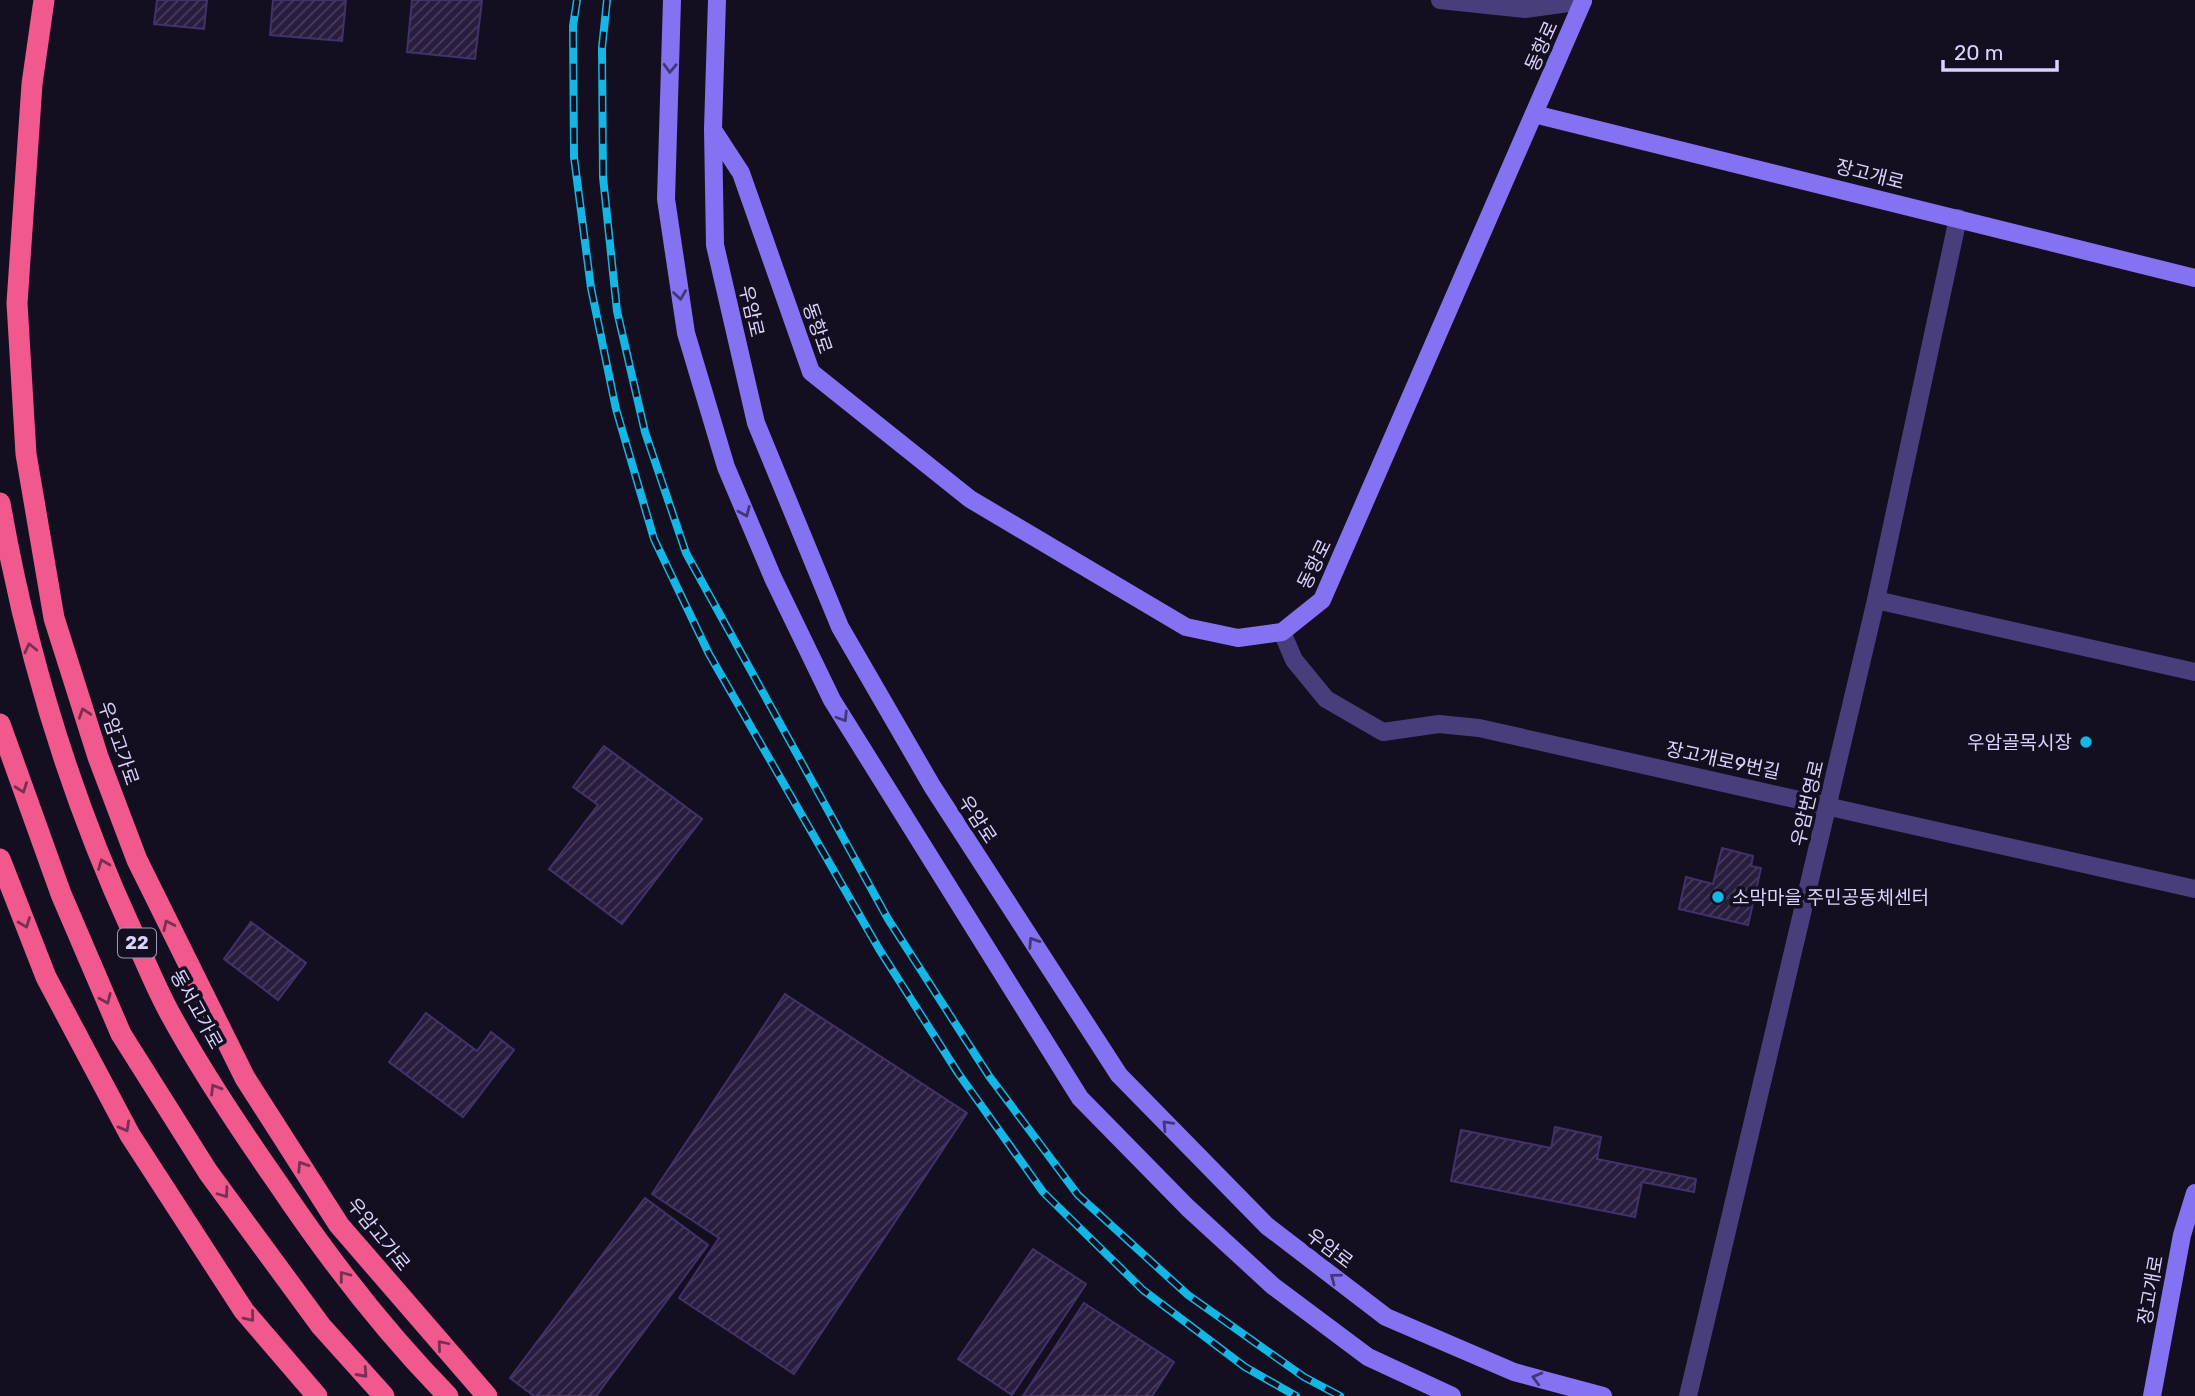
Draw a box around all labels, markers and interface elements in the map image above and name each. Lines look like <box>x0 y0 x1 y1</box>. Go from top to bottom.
street label: 동항로 <box>1520 18 1563 75</box>
scale bar <box>1943 28 2057 72</box>
text: 20 m <box>1954 40 2003 65</box>
one-way arrow <box>662 63 677 74</box>
street label: 장고개로 <box>1833 155 1907 194</box>
street label: 우암로 <box>734 283 769 339</box>
one-way arrow <box>672 289 687 301</box>
street label: 동항로 <box>798 300 837 357</box>
one-way arrow <box>737 505 751 517</box>
street label: 동항로 <box>1293 536 1336 593</box>
one-way arrow <box>24 643 38 655</box>
street label: 우암고가로 <box>93 698 144 788</box>
one-way arrow <box>78 708 92 720</box>
one-way arrow <box>834 710 847 723</box>
place label: 우암골목시장 <box>1967 731 2072 754</box>
marker: 우암골목시장 <box>2078 734 2094 750</box>
street label: 장고개로9번길 <box>1664 737 1782 784</box>
street label: 우암번영로 <box>1786 758 1829 848</box>
one-way arrow <box>14 782 28 794</box>
street label: 우암로 <box>954 791 1002 848</box>
one-way arrow <box>97 858 111 870</box>
place label: 소막마을 주민공동체센터 <box>1732 886 1929 909</box>
marker: 소막마을 주민공동체센터 <box>1710 889 1726 905</box>
one-way arrow <box>16 916 30 928</box>
one-way arrow <box>162 920 176 932</box>
road number: 22 <box>118 928 156 958</box>
one-way arrow <box>1029 937 1041 950</box>
street label: 동서고가로 <box>165 965 228 1053</box>
one-way arrow <box>98 992 112 1005</box>
one-way arrow <box>211 1083 224 1096</box>
one-way arrow <box>117 1119 130 1132</box>
one-way arrow <box>1163 1120 1176 1133</box>
one-way arrow <box>297 1161 310 1174</box>
one-way arrow <box>216 1186 228 1198</box>
street label: 우암고가로 <box>342 1193 415 1276</box>
street label: 우암로 <box>1302 1223 1358 1273</box>
street label: 장고개로 <box>2133 1254 2168 1327</box>
one-way arrow <box>340 1271 353 1284</box>
one-way arrow <box>1330 1273 1342 1286</box>
one-way arrow <box>242 1308 254 1321</box>
one-way arrow <box>438 1340 450 1353</box>
one-way arrow <box>355 1365 368 1378</box>
one-way arrow <box>1531 1372 1543 1386</box>

